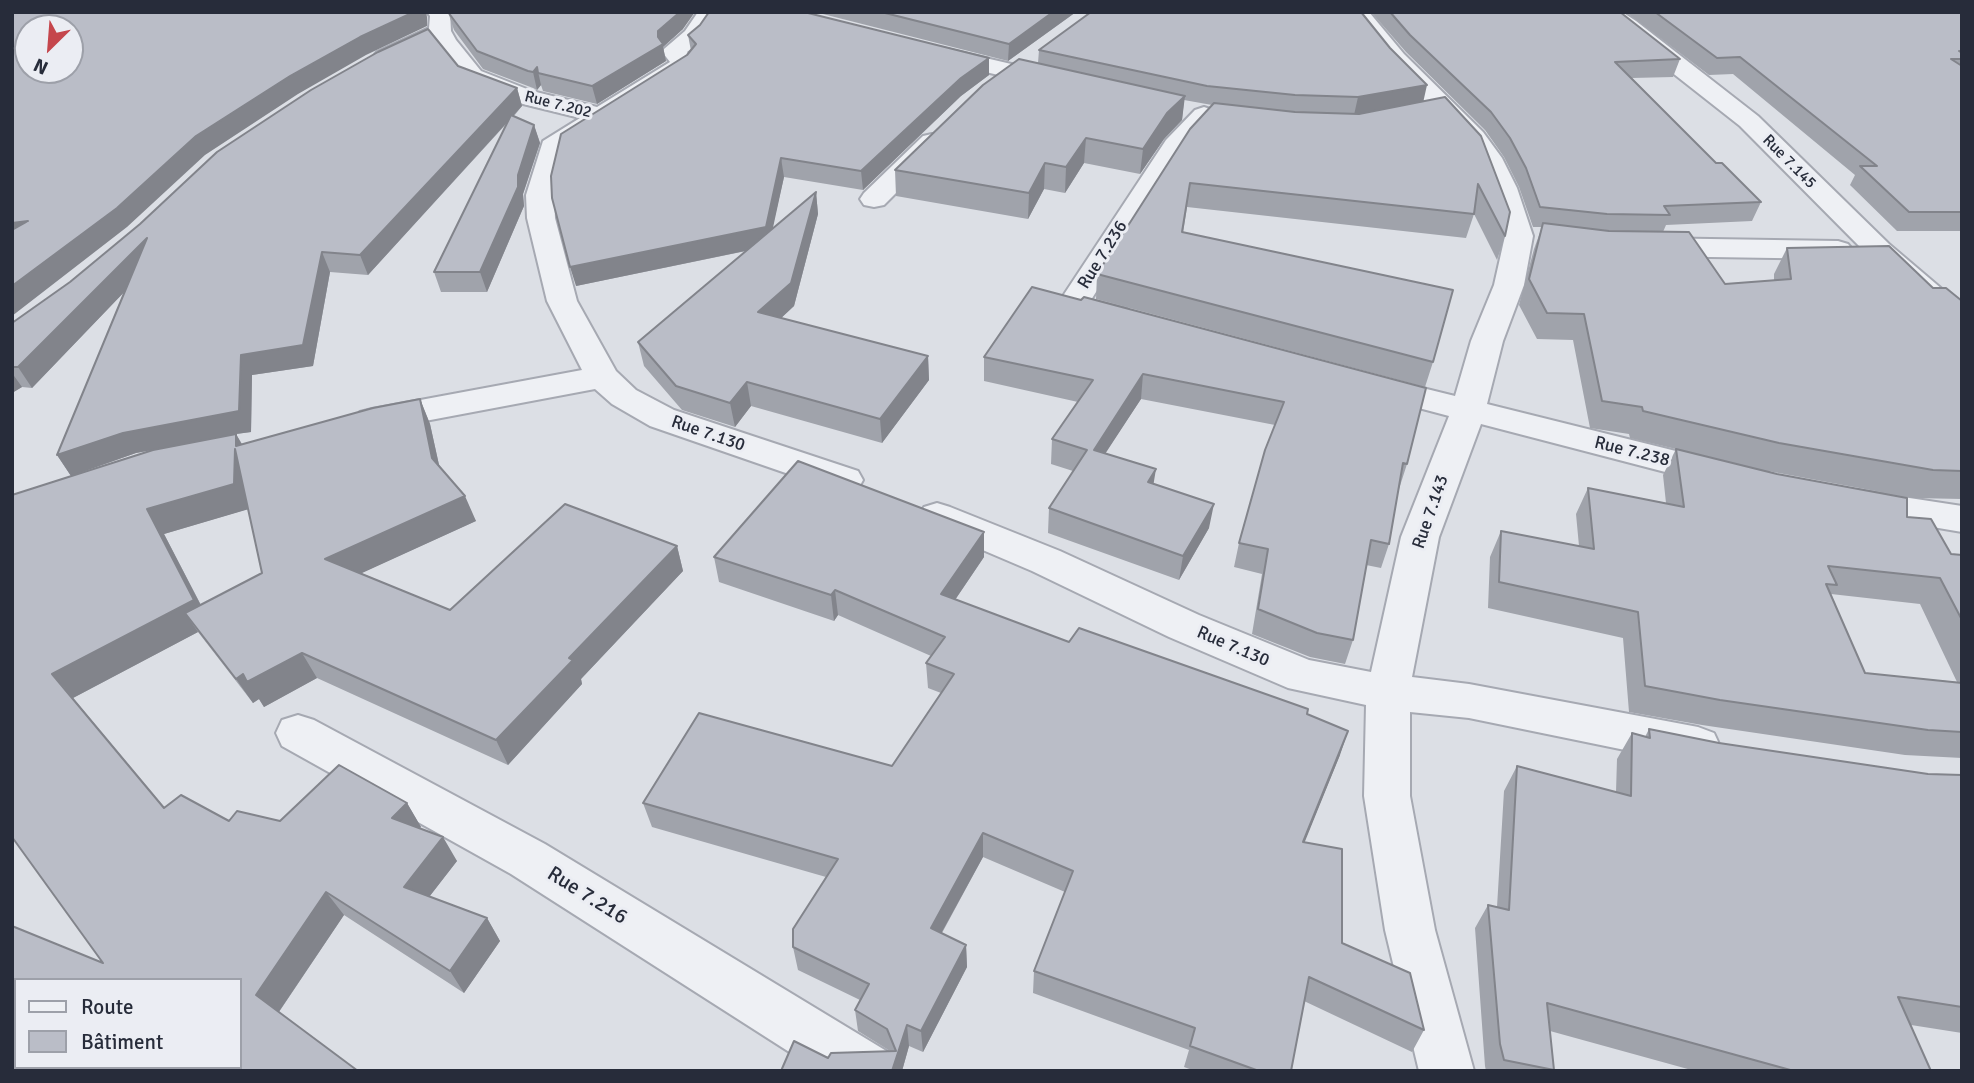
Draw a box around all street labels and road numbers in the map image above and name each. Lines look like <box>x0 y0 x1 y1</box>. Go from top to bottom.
street label: Rue 7.202 <box>523 87 593 123</box>
street label: Rue 7.145 <box>1758 131 1820 193</box>
street label: Rue 7.236 <box>1073 217 1133 293</box>
street label: Rue 7.130 <box>668 411 748 457</box>
street label: Rue 7.238 <box>1592 432 1672 472</box>
street label: Rue 7.143 <box>1408 472 1454 552</box>
street label: Rue 7.130 <box>1193 622 1273 672</box>
street label: Rue 7.216 <box>542 862 632 930</box>

